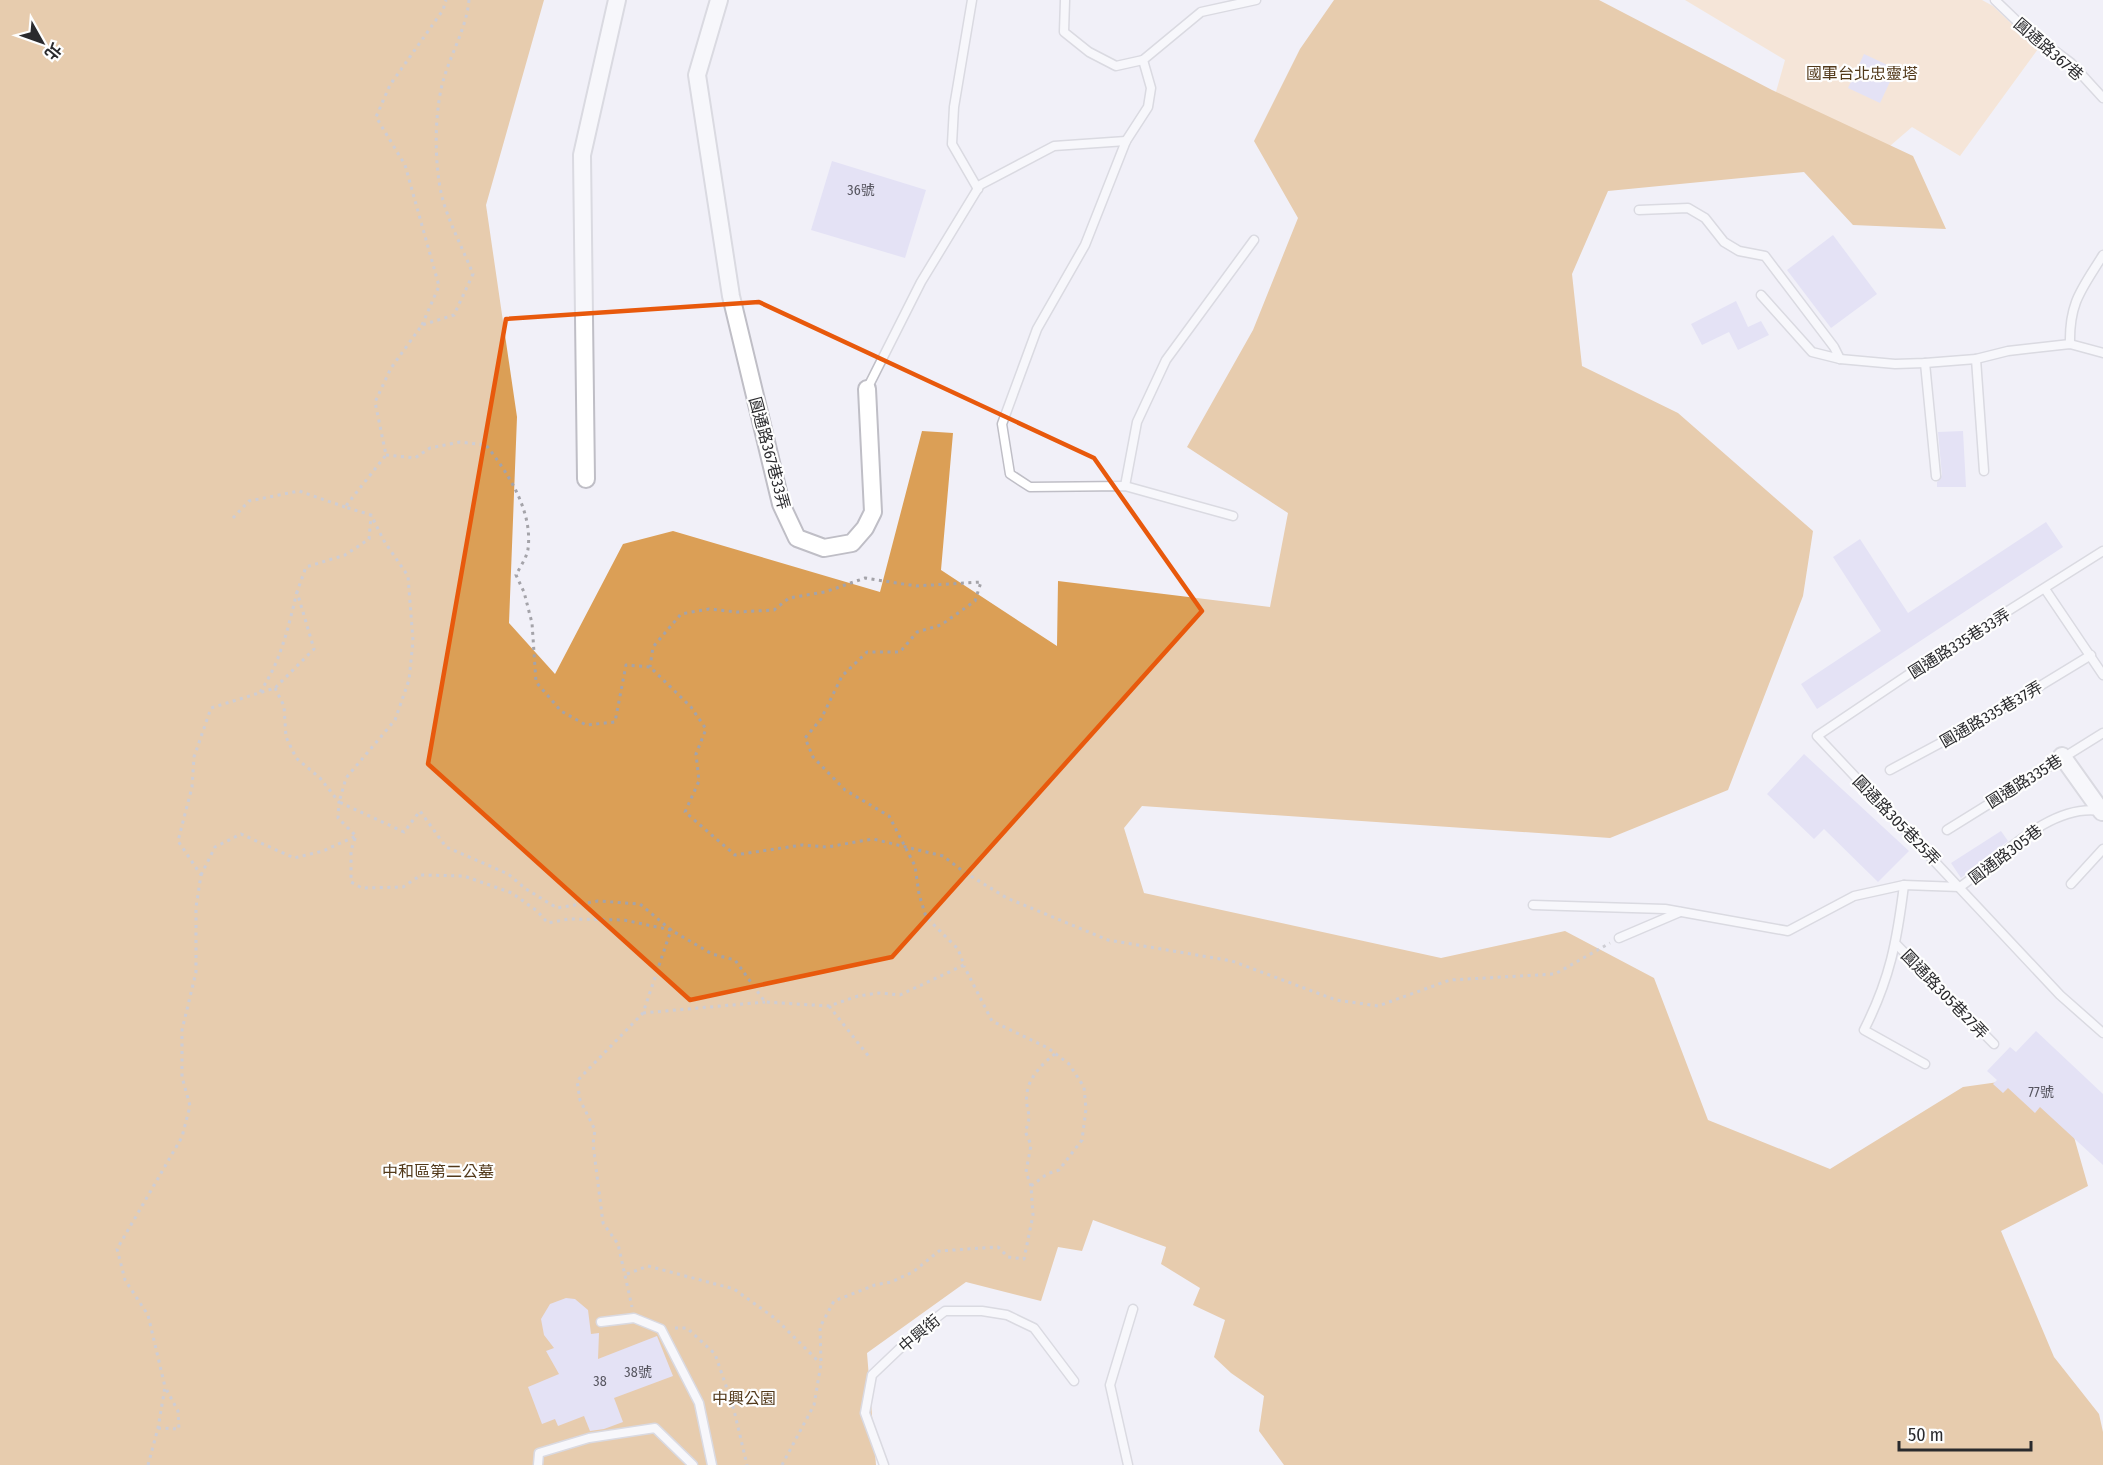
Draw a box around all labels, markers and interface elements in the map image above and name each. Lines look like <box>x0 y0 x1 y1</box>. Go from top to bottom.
north arrow <box>12 12 72 72</box>
street label: 圓通路367巷 <box>2010 14 2087 85</box>
text: 北 <box>41 39 66 64</box>
park label: 國軍台北忠靈塔 <box>1806 64 1918 83</box>
house number: 36號 <box>847 182 875 199</box>
street label: 圓通路367巷33弄 <box>745 395 794 511</box>
street label: 圓通路335巷33弄 <box>1905 605 2014 682</box>
street label: 圓通路335巷37弄 <box>1937 677 2046 752</box>
street label: 圓通路335巷 <box>1983 751 2066 812</box>
street label: 圓通路305巷25弄 <box>1849 772 1944 869</box>
street label: 圓通路305巷 <box>1965 821 2046 888</box>
street label: 圓通路305巷27弄 <box>1897 946 1992 1043</box>
house number: 77號 <box>2028 1084 2054 1101</box>
park label: 中和區第二公墓 <box>382 1162 494 1181</box>
street label: 中興街 <box>895 1311 944 1356</box>
house number: 38號 <box>624 1364 652 1381</box>
house number: 38 <box>593 1373 607 1390</box>
park label: 中興公園 <box>712 1389 776 1408</box>
scale bar <box>1899 1414 2031 1452</box>
text: 50 m <box>1908 1424 1944 1446</box>

